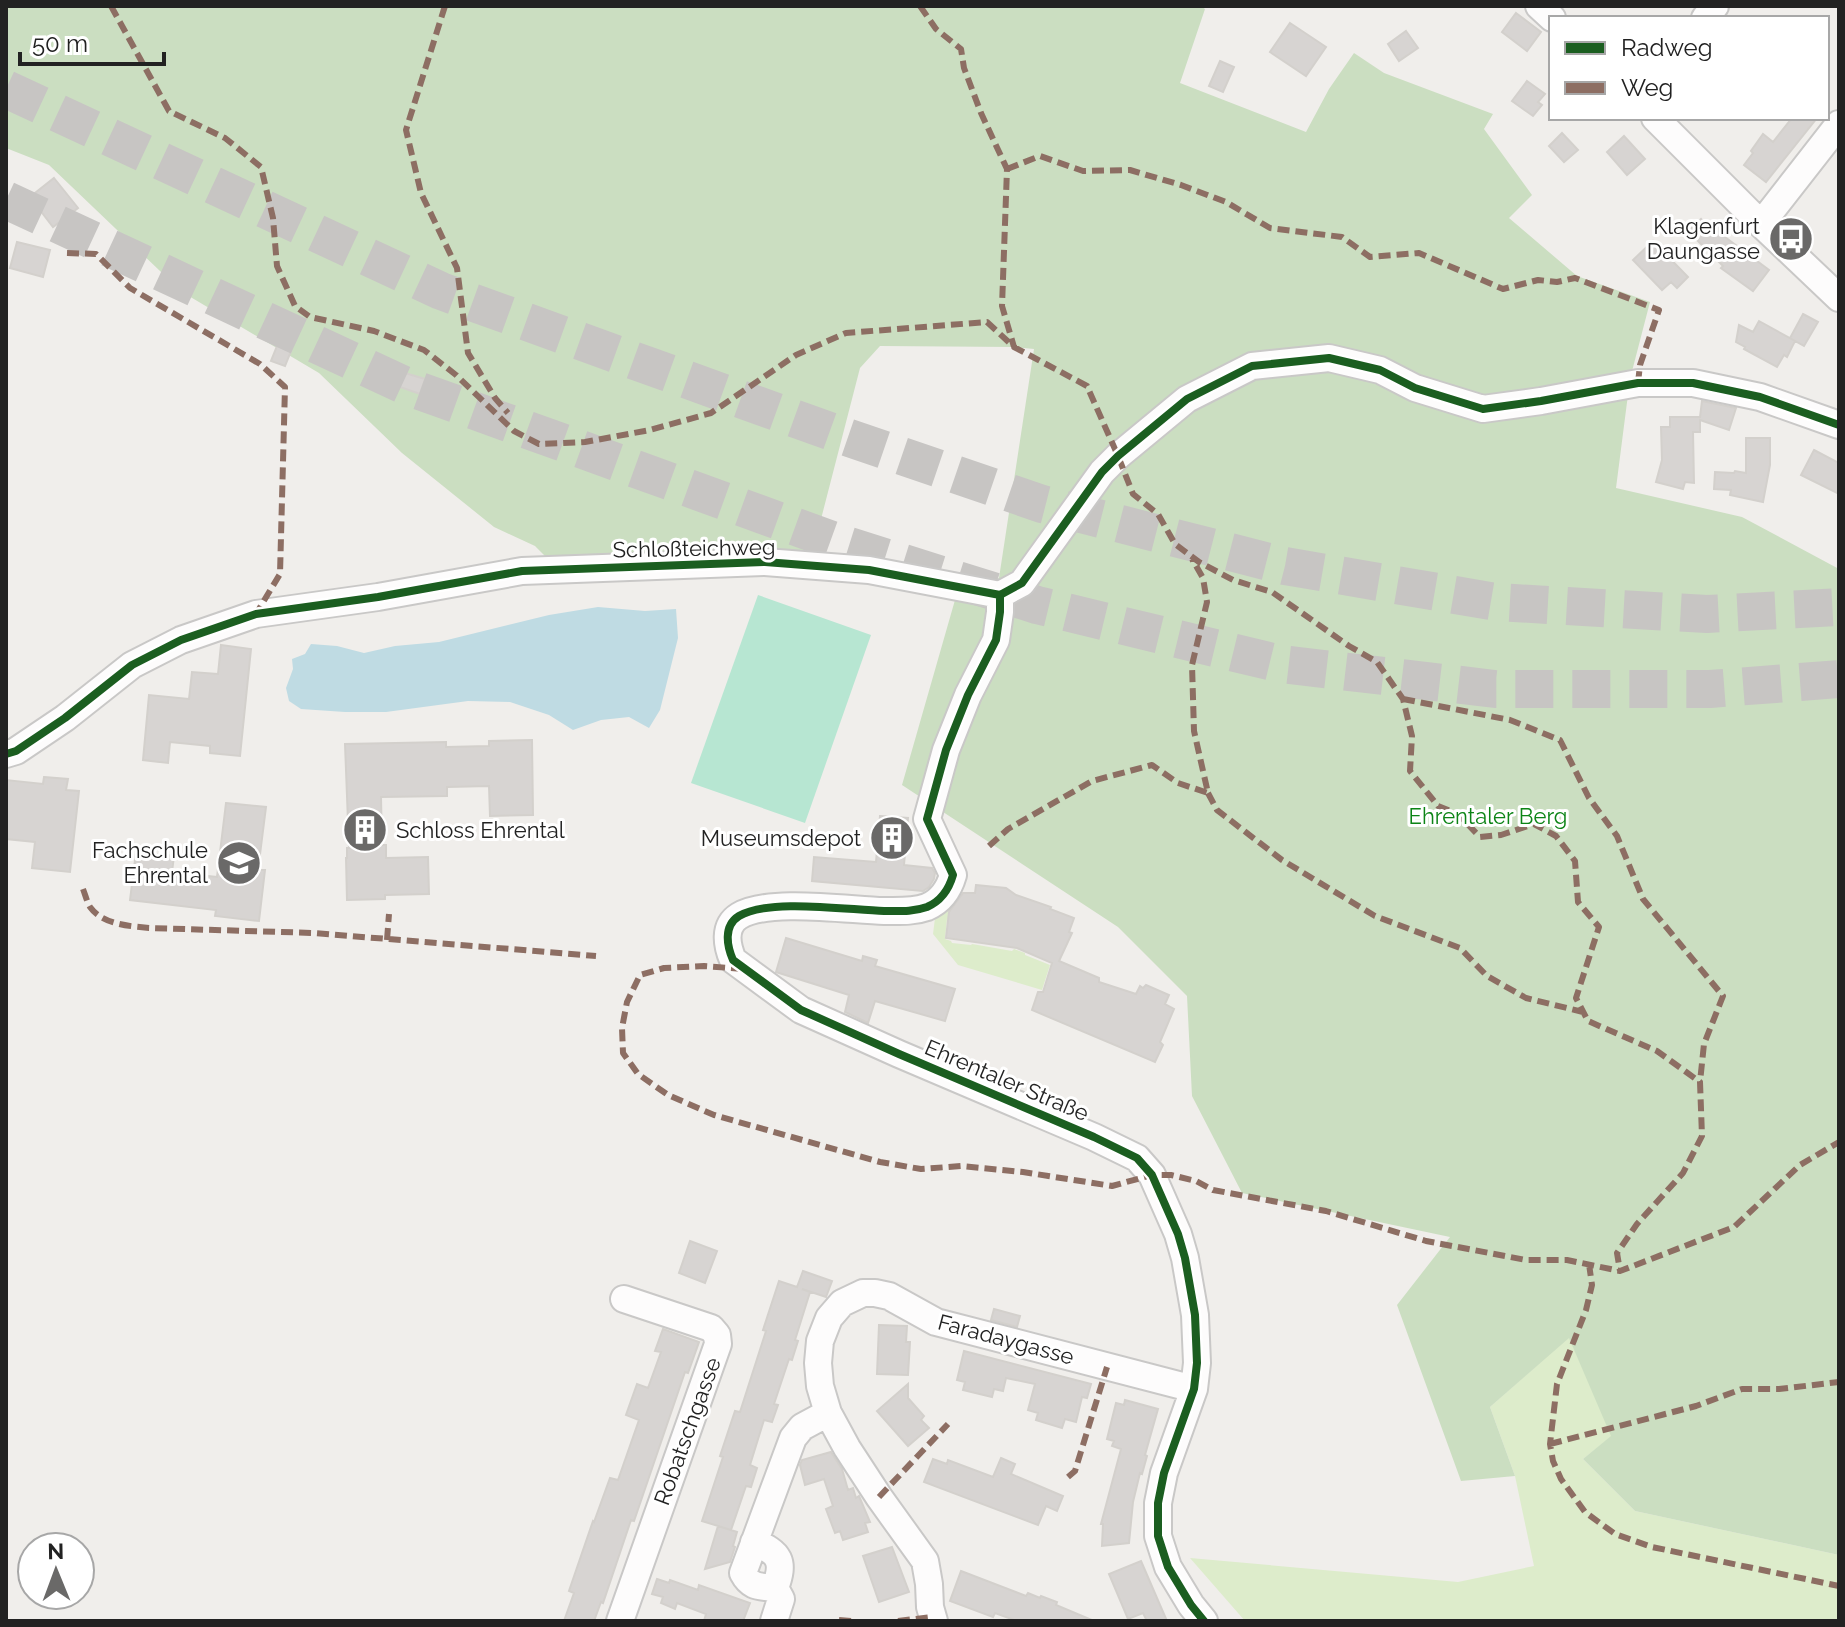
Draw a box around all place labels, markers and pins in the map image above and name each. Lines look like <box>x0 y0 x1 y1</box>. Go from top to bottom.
place label: Klagenfurt Daungasse <box>1647 213 1761 264</box>
bus stop icon: Klagenfurt Daungasse <box>1767 215 1815 263</box>
building icon: Schloss Ehrental <box>341 806 389 854</box>
building icon: Museumsdepot <box>868 814 916 862</box>
place label: Schloss Ehrental <box>396 817 565 843</box>
place label: Museumsdepot <box>701 825 862 851</box>
place label: Fachschule Ehrental <box>92 837 208 888</box>
school or university icon: Fachschule Ehrental <box>215 839 263 887</box>

